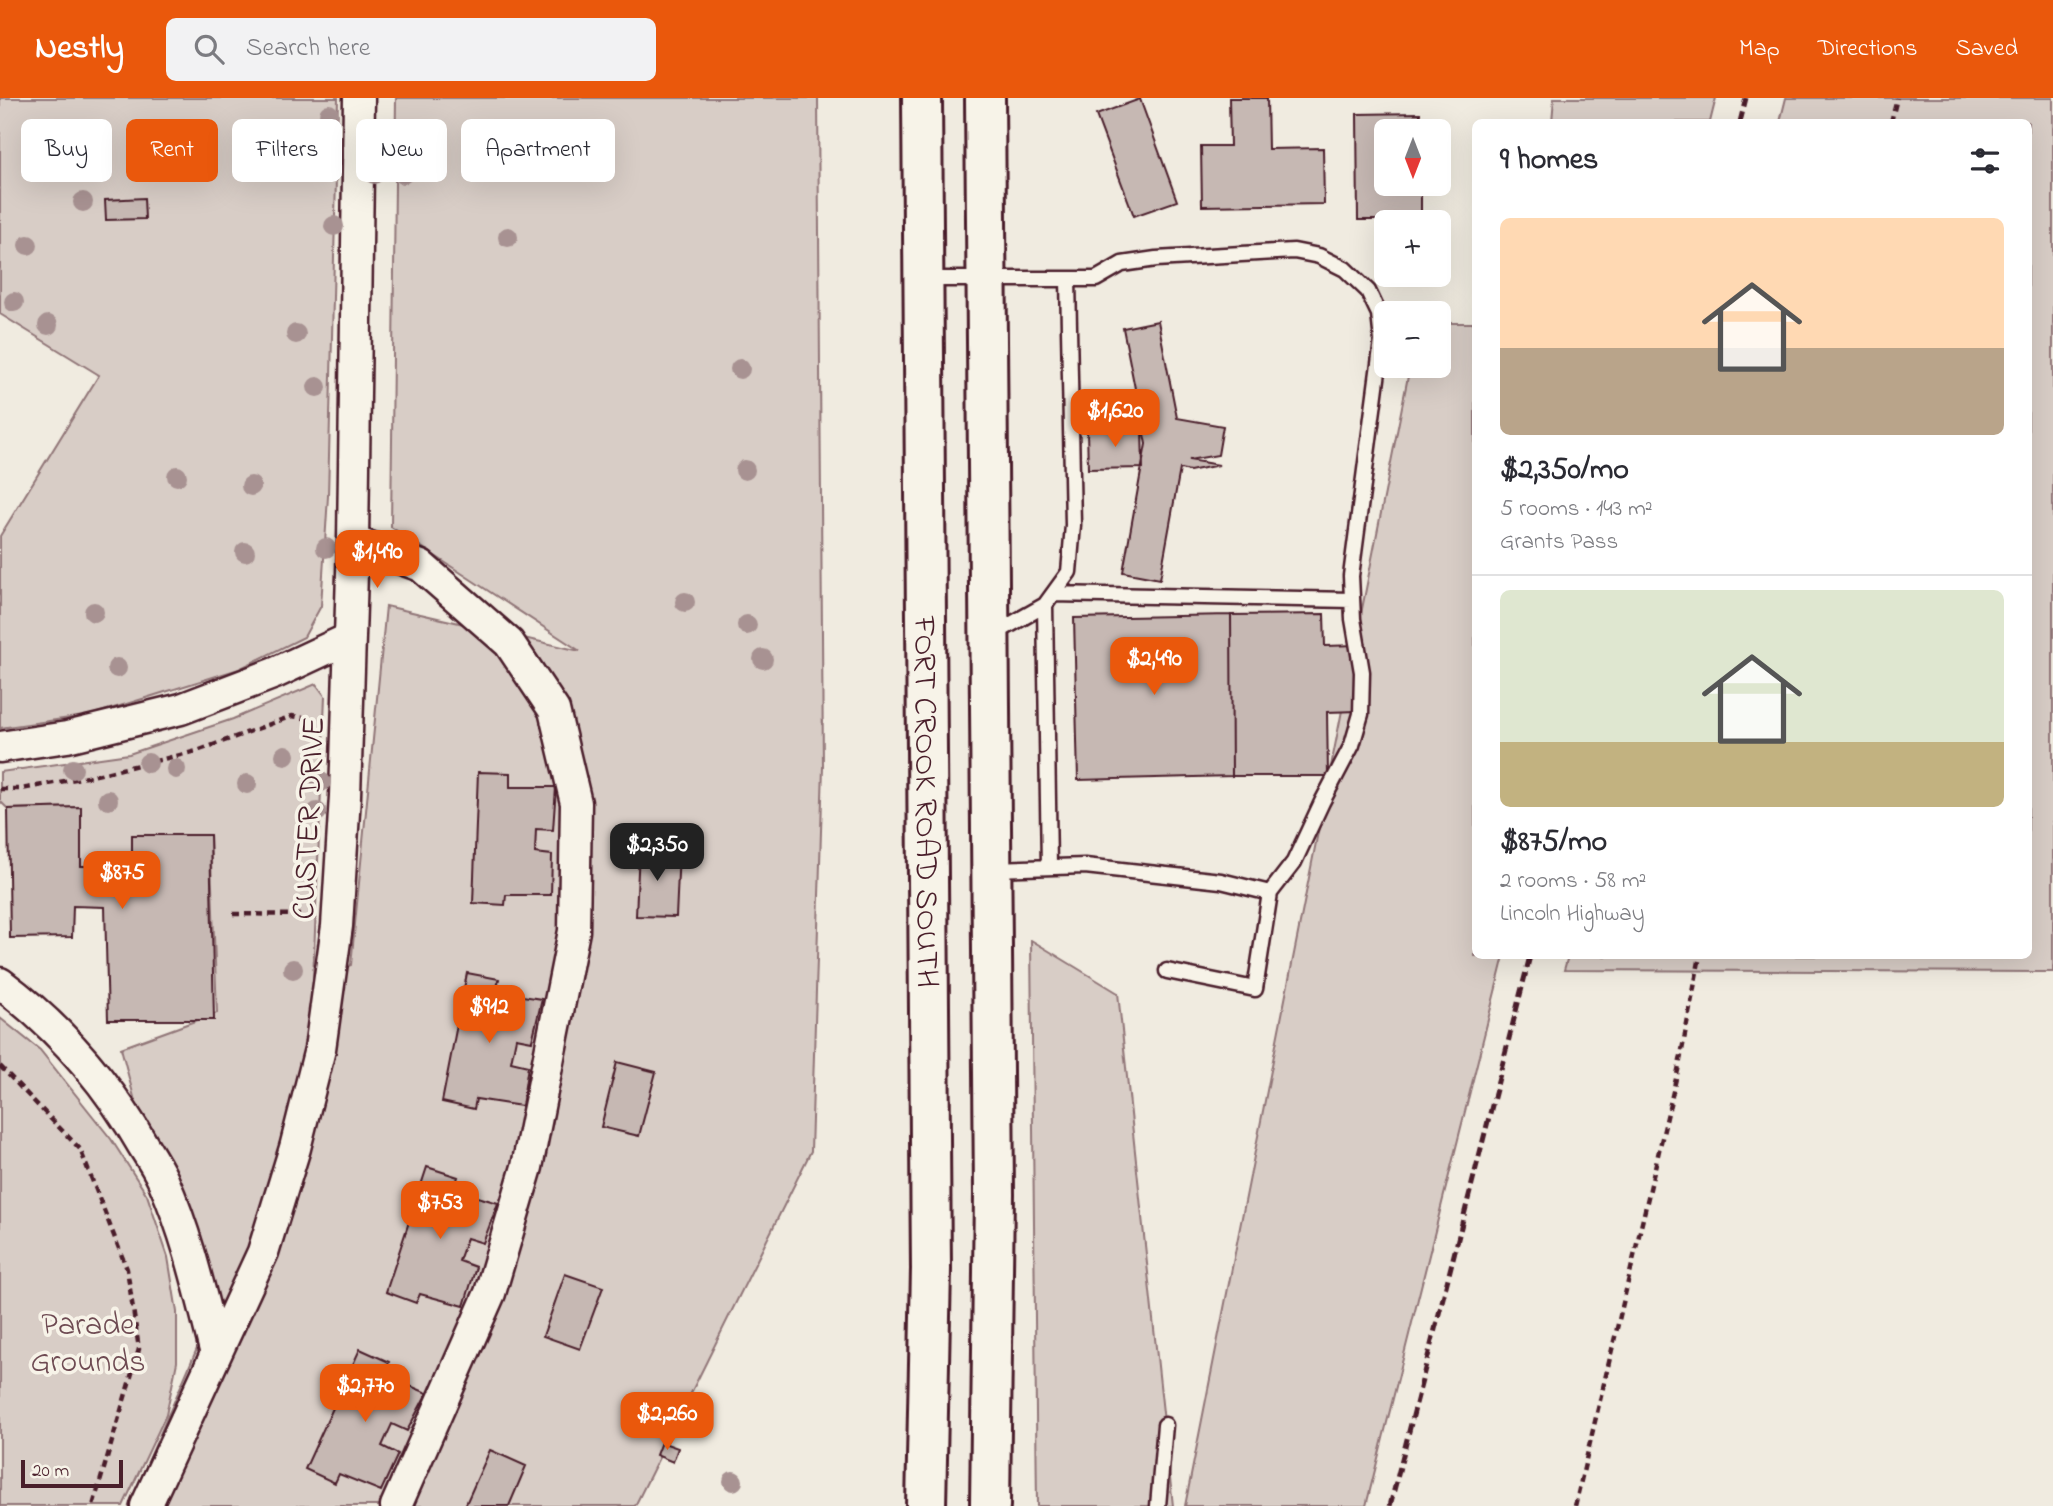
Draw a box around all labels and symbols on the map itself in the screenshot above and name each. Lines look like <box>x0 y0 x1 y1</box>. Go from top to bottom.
north arrow <box>1374 119 1451 196</box>
pin: $1,620 <box>1058 390 1172 449</box>
pin: $1,490 <box>320 531 434 590</box>
street label: FORT CROOK ROAD SOUTH <box>899 615 949 988</box>
pin: $2,490 <box>1097 638 1211 697</box>
street label: CUSTER DRIVE <box>282 716 339 921</box>
pin: $2,350 <box>600 824 714 883</box>
pin: $875 <box>81 852 163 911</box>
pin: $912 <box>448 986 530 1045</box>
pin: $753 <box>399 1182 481 1241</box>
park label: Parade Grounds <box>31 1303 145 1387</box>
pin: $2,770 <box>308 1364 422 1424</box>
pin: $2,260 <box>610 1392 724 1452</box>
scale bar <box>21 1457 122 1489</box>

